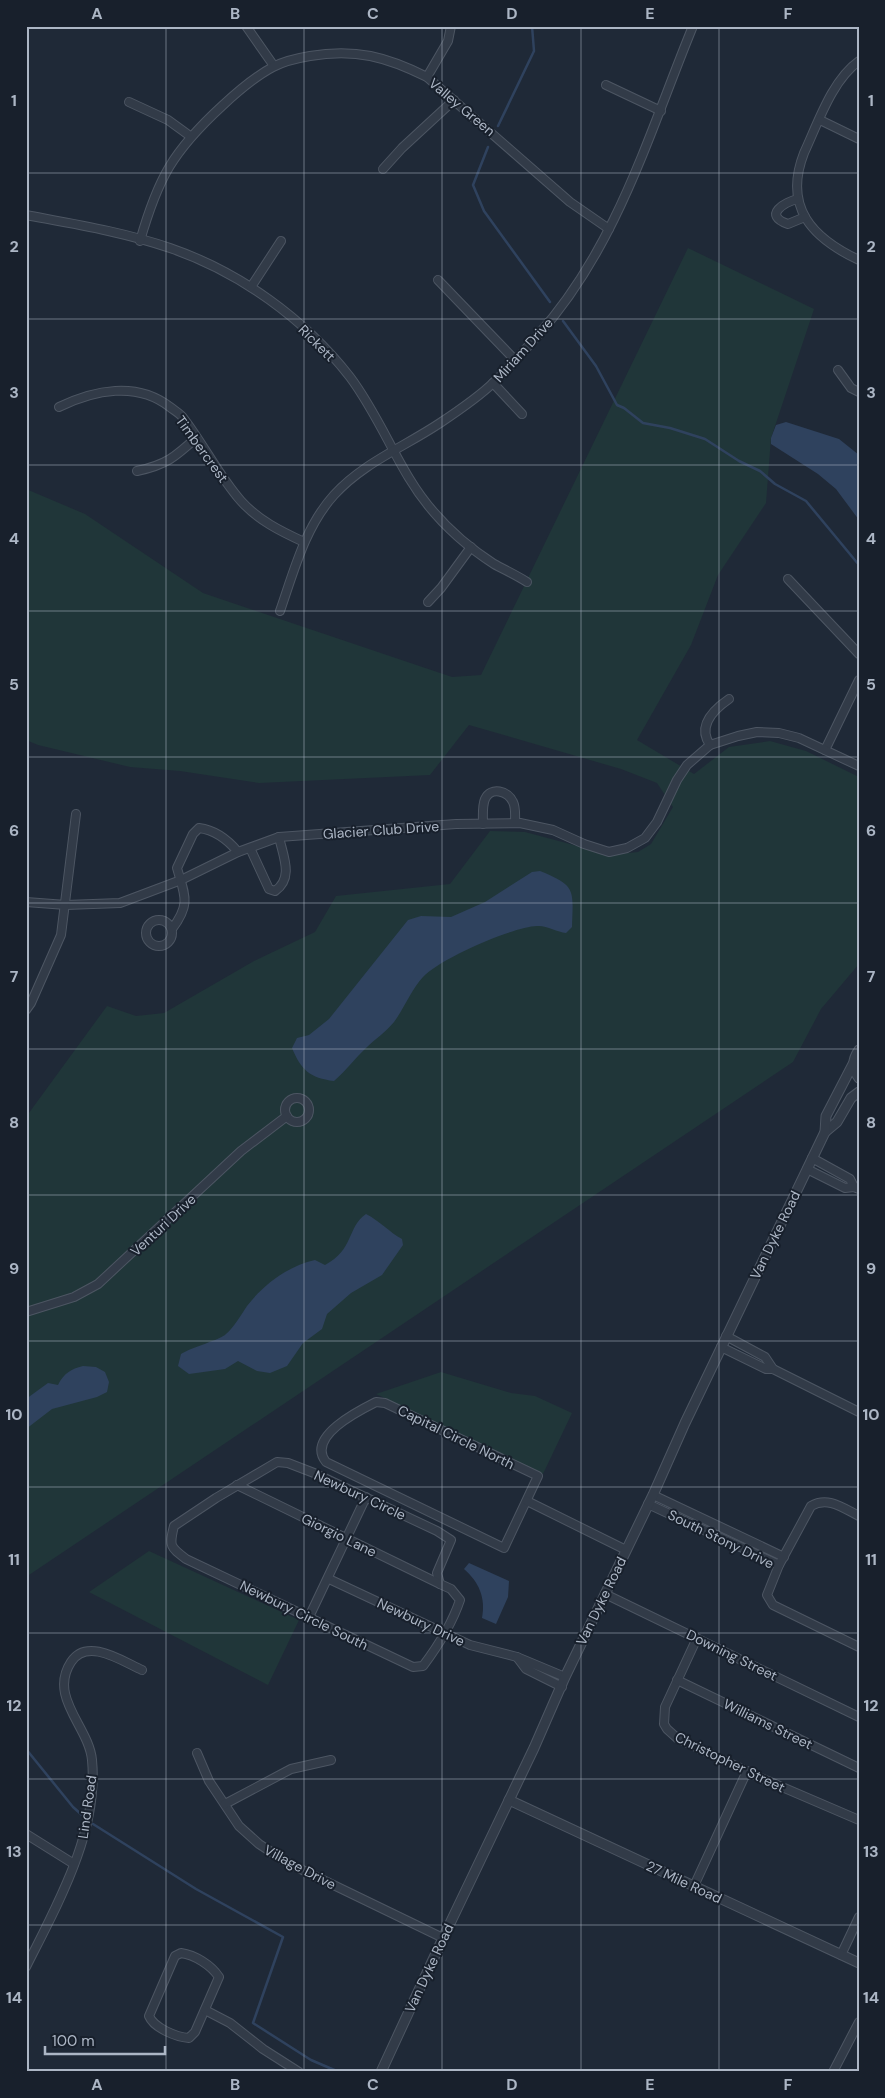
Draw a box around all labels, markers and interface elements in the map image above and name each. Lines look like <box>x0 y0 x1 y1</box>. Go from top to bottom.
text: A <box>91 3 103 24</box>
text: B <box>230 3 240 24</box>
text: C <box>367 3 379 24</box>
text: D <box>506 3 518 24</box>
text: E <box>645 3 655 24</box>
text: F <box>784 3 793 24</box>
street label: Valley Green <box>425 74 499 140</box>
text: 1 <box>11 90 17 111</box>
text: 1 <box>868 90 874 111</box>
text: 2 <box>9 236 19 257</box>
text: 2 <box>866 236 876 257</box>
street label: Miriam Drive <box>489 314 557 386</box>
street label: Rickett <box>295 321 339 365</box>
text: 3 <box>9 382 19 403</box>
text: 3 <box>866 382 876 403</box>
street label: Timbercrest <box>172 412 232 486</box>
text: 4 <box>9 528 19 549</box>
text: 4 <box>866 528 876 549</box>
text: 5 <box>9 674 19 695</box>
text: 5 <box>866 674 876 695</box>
street label: Glacier Club Drive <box>322 817 440 843</box>
text: 6 <box>9 820 19 841</box>
text: 6 <box>866 820 876 841</box>
text: 7 <box>10 966 19 987</box>
text: 7 <box>867 966 876 987</box>
text: 8 <box>9 1112 19 1133</box>
text: 8 <box>866 1112 876 1133</box>
street label: Van Dyke Road <box>746 1188 804 1282</box>
street label: Venturi Drive <box>126 1190 200 1260</box>
text: 9 <box>9 1258 19 1279</box>
text: 9 <box>866 1258 876 1279</box>
street label: Capital Circle North <box>395 1401 517 1473</box>
text: 10 <box>5 1404 23 1425</box>
text: 10 <box>862 1404 880 1425</box>
street label: Newbury Circle <box>311 1466 409 1524</box>
street label: South Stony Drive <box>665 1506 777 1573</box>
street label: Giorgio Lane <box>298 1509 380 1561</box>
text: 11 <box>8 1549 20 1570</box>
text: 11 <box>865 1549 877 1570</box>
street label: Van Dyke Road <box>572 1554 630 1648</box>
street label: Newbury Circle South <box>237 1576 371 1654</box>
street label: Newbury Drive <box>374 1594 468 1650</box>
street label: Downing Street <box>684 1625 780 1685</box>
text: 12 <box>6 1695 22 1716</box>
street label: Williams Street <box>720 1695 816 1753</box>
text: 12 <box>863 1695 879 1716</box>
street label: Christopher Street <box>672 1728 788 1796</box>
street label: Lind Road <box>74 1774 100 1840</box>
text: 13 <box>6 1841 22 1862</box>
street label: Village Drive <box>261 1841 339 1893</box>
text: 13 <box>863 1841 879 1862</box>
street label: 27 Mile Road <box>643 1857 725 1907</box>
street label: Van Dyke Road <box>401 1921 457 2015</box>
text: 14 <box>6 1987 22 2008</box>
text: 14 <box>863 1987 879 2008</box>
scale bar <box>45 2023 165 2055</box>
text: 100 m <box>52 2031 95 2051</box>
text: A <box>91 2074 103 2095</box>
text: B <box>230 2074 240 2095</box>
text: C <box>367 2074 379 2095</box>
text: D <box>506 2074 518 2095</box>
text: E <box>645 2074 655 2095</box>
text: F <box>784 2074 793 2095</box>

